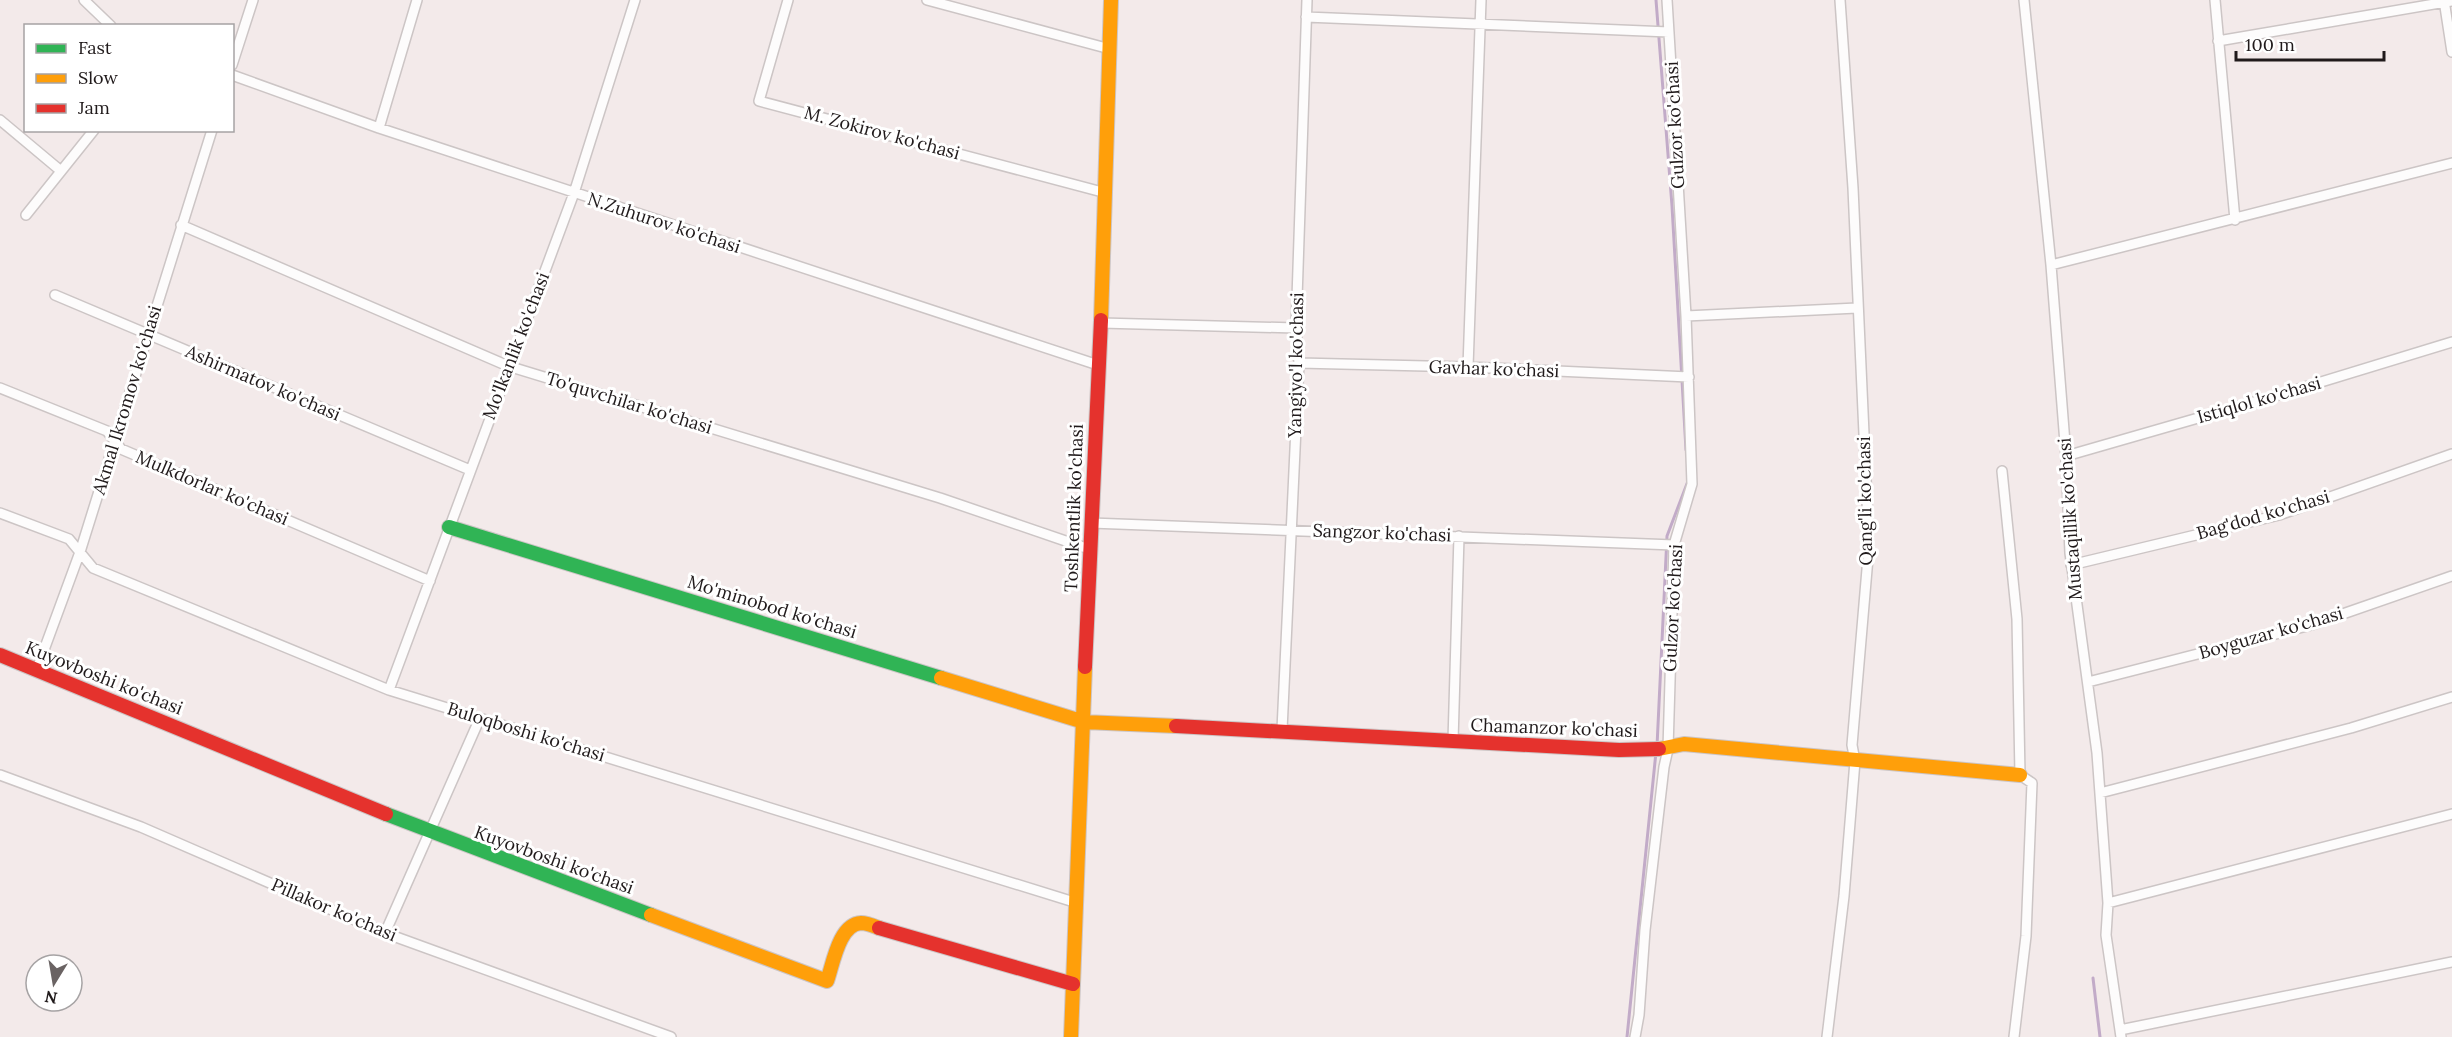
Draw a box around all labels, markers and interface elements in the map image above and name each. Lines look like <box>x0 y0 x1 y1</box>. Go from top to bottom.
legend <box>24 24 234 132</box>
scale bar <box>2236 24 2384 62</box>
text: 100 m <box>2245 33 2295 56</box>
text: Fast <box>78 36 112 59</box>
street label: Gulzor ko'chasi <box>1660 61 1689 189</box>
text: Slow <box>78 66 118 89</box>
text: Jam <box>77 96 110 119</box>
street label: M. Zokirov ko'chasi <box>802 101 962 164</box>
street label: N.Zuhurov ko'chasi <box>585 187 744 258</box>
street label: Mo'lkanlik ko'chasi <box>477 269 554 423</box>
street label: Yangiyo'l ko'chasi <box>1283 292 1308 439</box>
street label: Akmal Ikromov ko'chasi <box>87 303 166 498</box>
street label: Ashirmatov ko'chasi <box>181 339 344 426</box>
street label: Gavhar ko'chasi <box>1428 355 1560 382</box>
street label: To'quvchilar ko'chasi <box>543 366 715 439</box>
street label: Istiqlol ko'chasi <box>2194 371 2324 428</box>
street label: Toshkentlik ko'chasi <box>1059 424 1088 592</box>
street label: Qang'li ko'chasi <box>1852 436 1877 566</box>
street label: Mustaqillik ko'chasi <box>2052 437 2087 601</box>
street label: Mulkdorlar ko'chasi <box>132 445 292 530</box>
street label: Bag'dod ko'chasi <box>2194 485 2332 544</box>
street label: Sangzor ko'chasi <box>1312 519 1452 546</box>
street label: Gulzor ko'chasi <box>1658 544 1687 672</box>
street label: Mo'minobod ko'chasi <box>685 570 860 643</box>
street label: Boyguzar ko'chasi <box>2196 601 2346 664</box>
street label: Kuyovboshi ko'chasi <box>22 635 186 720</box>
street label: Buloqboshi ko'chasi <box>444 697 608 766</box>
street label: Chamanzor ko'chasi <box>1470 713 1638 742</box>
street label: Kuyovboshi ko'chasi <box>471 820 637 899</box>
street label: Pillakor ko'chasi <box>268 873 400 946</box>
north arrow <box>24 953 84 1013</box>
text: N <box>43 987 59 1009</box>

